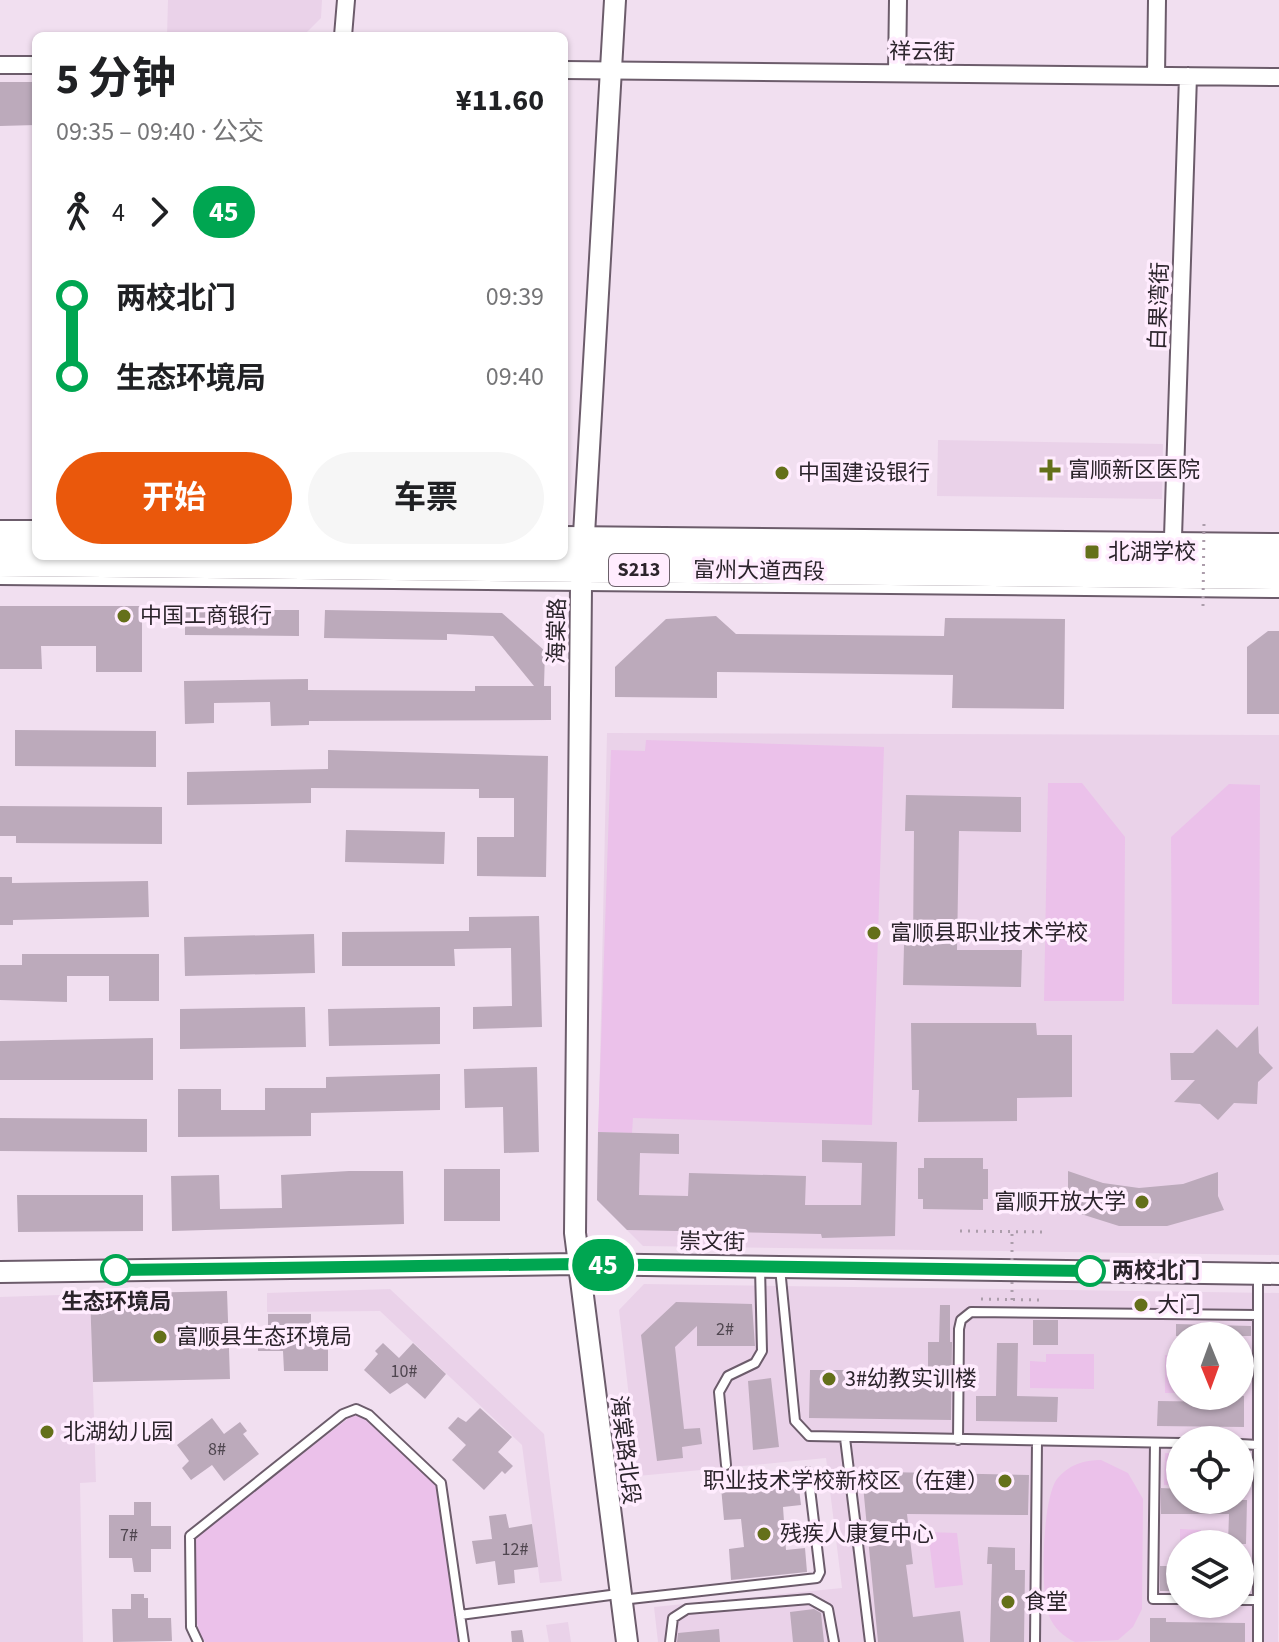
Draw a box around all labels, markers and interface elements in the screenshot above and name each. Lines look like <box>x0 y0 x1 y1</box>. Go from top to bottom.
street label: 祥云街 <box>889 35 955 69</box>
text: 5 分钟 <box>56 48 176 111</box>
text: ¥11.60 <box>456 79 544 122</box>
text: 09:35 – 09:40 · 公交 <box>56 113 264 150</box>
icon: walk <box>56 190 100 234</box>
icon: forward <box>137 190 181 234</box>
text: 45 <box>209 192 239 232</box>
text: 4 <box>112 194 125 231</box>
street label: 白果湾街 <box>1141 261 1177 351</box>
text: 两校北门 <box>116 277 236 320</box>
text: 09:39 <box>486 278 544 315</box>
text: 生态环境局 <box>116 357 266 400</box>
text: 09:40 <box>486 358 544 395</box>
button: 开始 <box>56 452 292 544</box>
button: 车票 <box>308 452 544 544</box>
place label: 富顺新区医院 <box>1068 454 1200 486</box>
place label: 中国建设银行 <box>798 457 930 489</box>
marker: 富顺新区医院 <box>1039 459 1061 481</box>
marker: 中国建设银行 <box>773 464 791 482</box>
place label: 北湖学校 <box>1108 536 1196 568</box>
marker: 北湖学校 <box>1083 543 1101 561</box>
road number: S213 <box>609 554 669 586</box>
street label: 富州大道西段 <box>693 554 825 588</box>
street label: 海棠路 <box>540 598 574 664</box>
place label: 中国工商银行 <box>140 600 272 632</box>
marker: 中国工商银行 <box>115 607 133 625</box>
place label: 富顺县职业技术学校 <box>890 917 1088 949</box>
marker: 富顺县职业技术学校 <box>865 924 883 942</box>
place label: 富顺开放大学 <box>994 1186 1126 1218</box>
marker: 富顺开放大学 <box>1133 1193 1151 1211</box>
street label: 崇文街 <box>679 1225 745 1259</box>
line badge: 45 <box>567 1239 639 1291</box>
text: 45 <box>588 1245 618 1285</box>
marker: 生态环境局 <box>101 1255 131 1285</box>
place label: 两校北门 <box>1112 1255 1200 1287</box>
marker: 两校北门 <box>1075 1256 1105 1286</box>
place label: 生态环境局 <box>61 1286 171 1318</box>
place label: 大门 <box>1157 1289 1201 1321</box>
marker: 大门 <box>1132 1296 1150 1314</box>
house number: 2# <box>716 1317 734 1342</box>
place label: 富顺县生态环境局 <box>176 1321 352 1353</box>
north arrow <box>1166 1322 1254 1410</box>
map controls <box>1166 1322 1254 1618</box>
marker: 富顺县生态环境局 <box>151 1328 169 1346</box>
house number: 10# <box>391 1359 417 1384</box>
place label: 3#幼教实训楼 <box>845 1363 977 1395</box>
marker: 3#幼教实训楼 <box>820 1370 838 1388</box>
street label: 海棠路北段 <box>602 1393 648 1507</box>
place label: 北湖幼儿园 <box>63 1416 173 1448</box>
marker: 北湖幼儿园 <box>38 1423 56 1441</box>
button: locate <box>1166 1426 1254 1514</box>
house number: 8# <box>208 1437 226 1462</box>
place label: 职业技术学校新校区（在建） <box>703 1465 989 1497</box>
marker: 职业技术学校新校区（在建） <box>996 1472 1014 1490</box>
place label: 残疾人康复中心 <box>780 1518 934 1550</box>
house number: 7# <box>120 1523 138 1548</box>
marker: 残疾人康复中心 <box>755 1525 773 1543</box>
button: layers <box>1166 1530 1254 1618</box>
house number: 12# <box>502 1537 528 1562</box>
place label: 食堂 <box>1024 1586 1068 1618</box>
marker: 食堂 <box>999 1593 1017 1611</box>

